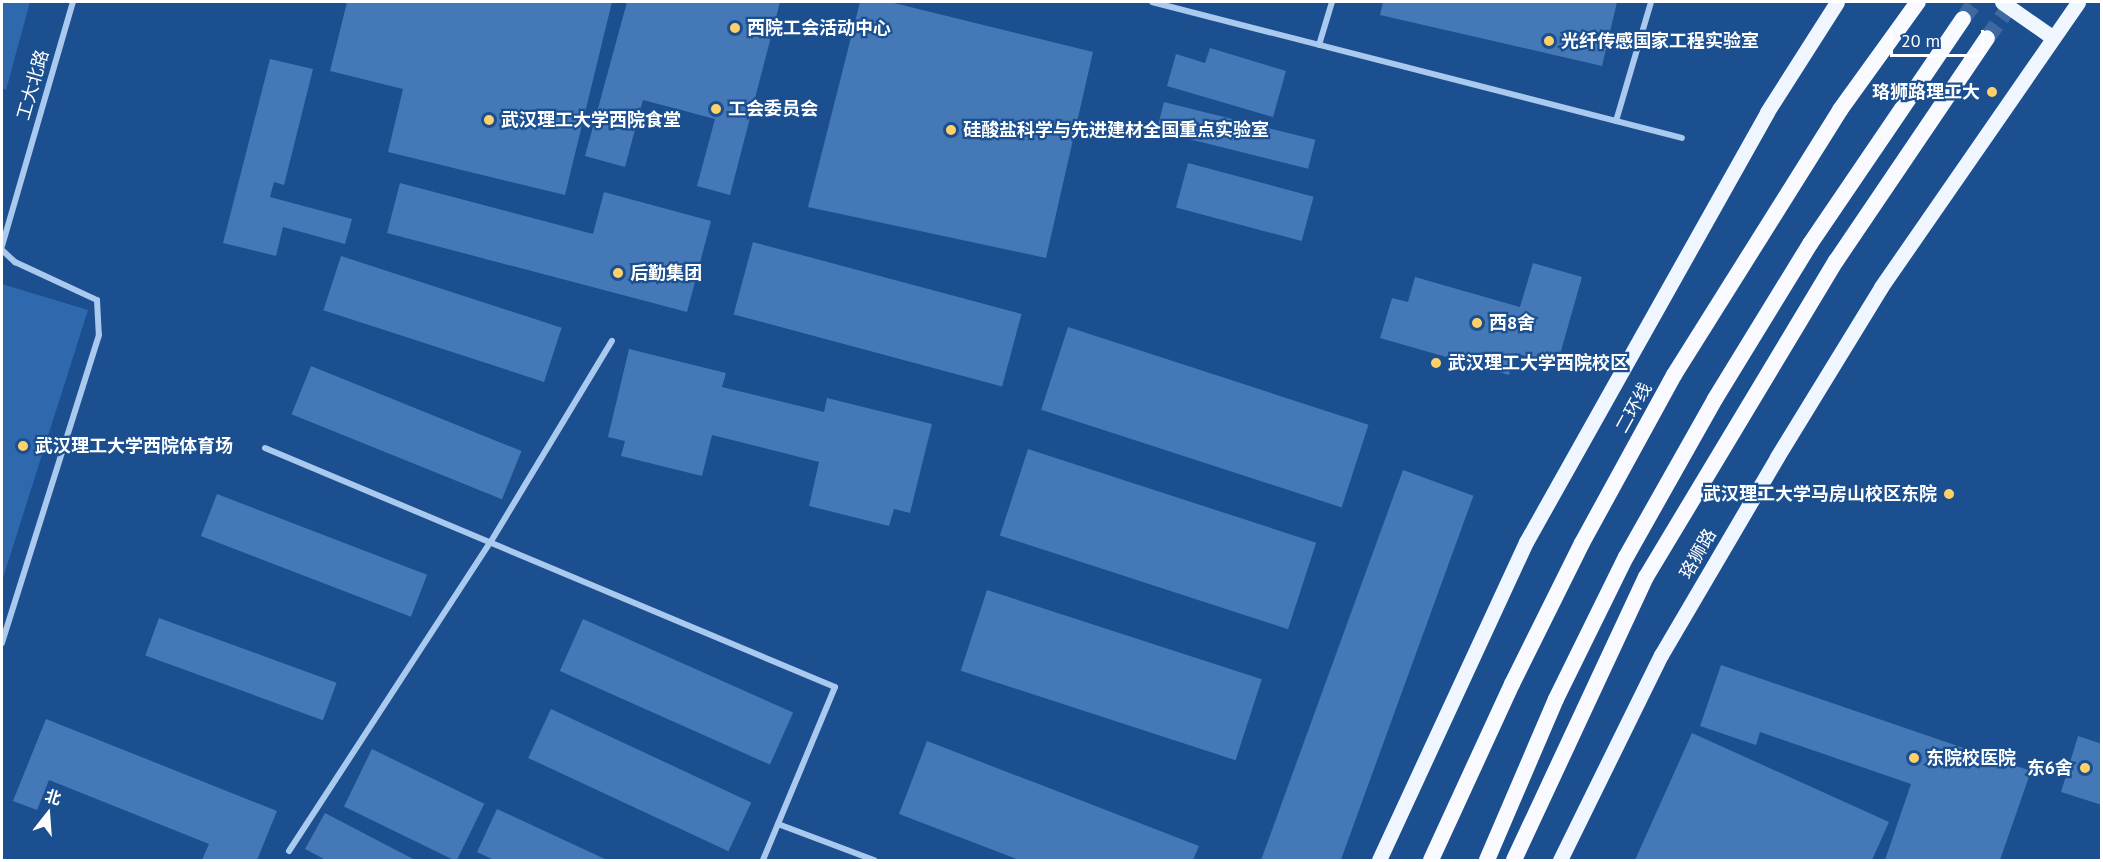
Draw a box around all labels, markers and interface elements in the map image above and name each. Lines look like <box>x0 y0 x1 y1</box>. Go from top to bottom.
place label: 西院工会活动中心 <box>747 17 891 39</box>
scale bar <box>1893 18 1988 56</box>
marker: 西院工会活动中心 <box>728 21 742 35</box>
text: 20 m <box>1901 29 1940 52</box>
place label: 光纤传感国家工程实验室 <box>1561 30 1759 52</box>
marker: 光纤传感国家工程实验室 <box>1542 34 1556 48</box>
street label: 工大北路 <box>13 47 53 123</box>
place label: 珞狮路理工大 <box>1872 81 1980 103</box>
marker: 珞狮路理工大 <box>1985 85 1999 99</box>
place label: 工会委员会 <box>728 98 818 120</box>
marker: 工会委员会 <box>709 102 723 116</box>
place label: 武汉理工大学西院食堂 <box>501 109 681 131</box>
marker: 武汉理工大学西院食堂 <box>482 113 496 127</box>
place label: 硅酸盐科学与先进建材全国重点实验室 <box>963 119 1269 141</box>
marker: 硅酸盐科学与先进建材全国重点实验室 <box>944 123 958 137</box>
place label: 后勤集团 <box>630 262 702 284</box>
marker: 后勤集团 <box>611 266 625 280</box>
place label: 西8舍 <box>1489 312 1535 334</box>
marker: 西8舍 <box>1470 316 1484 330</box>
place label: 武汉理工大学西院校区 <box>1448 352 1628 374</box>
marker: 武汉理工大学西院校区 <box>1429 356 1443 370</box>
street label: 二环线 <box>1611 379 1657 437</box>
place label: 武汉理工大学西院体育场 <box>35 435 233 457</box>
marker: 武汉理工大学西院体育场 <box>16 439 30 453</box>
place label: 武汉理工大学马房山校区东院 <box>1703 483 1937 505</box>
marker: 武汉理工大学马房山校区东院 <box>1942 487 1956 501</box>
street label: 珞狮路 <box>1675 525 1721 583</box>
place label: 东院校医院 <box>1926 747 2016 769</box>
marker: 东院校医院 <box>1907 751 1921 765</box>
place label: 东6舍 <box>2027 757 2073 779</box>
marker: 东6舍 <box>2078 761 2092 775</box>
north arrow <box>18 784 78 844</box>
text: 北 <box>43 785 64 809</box>

